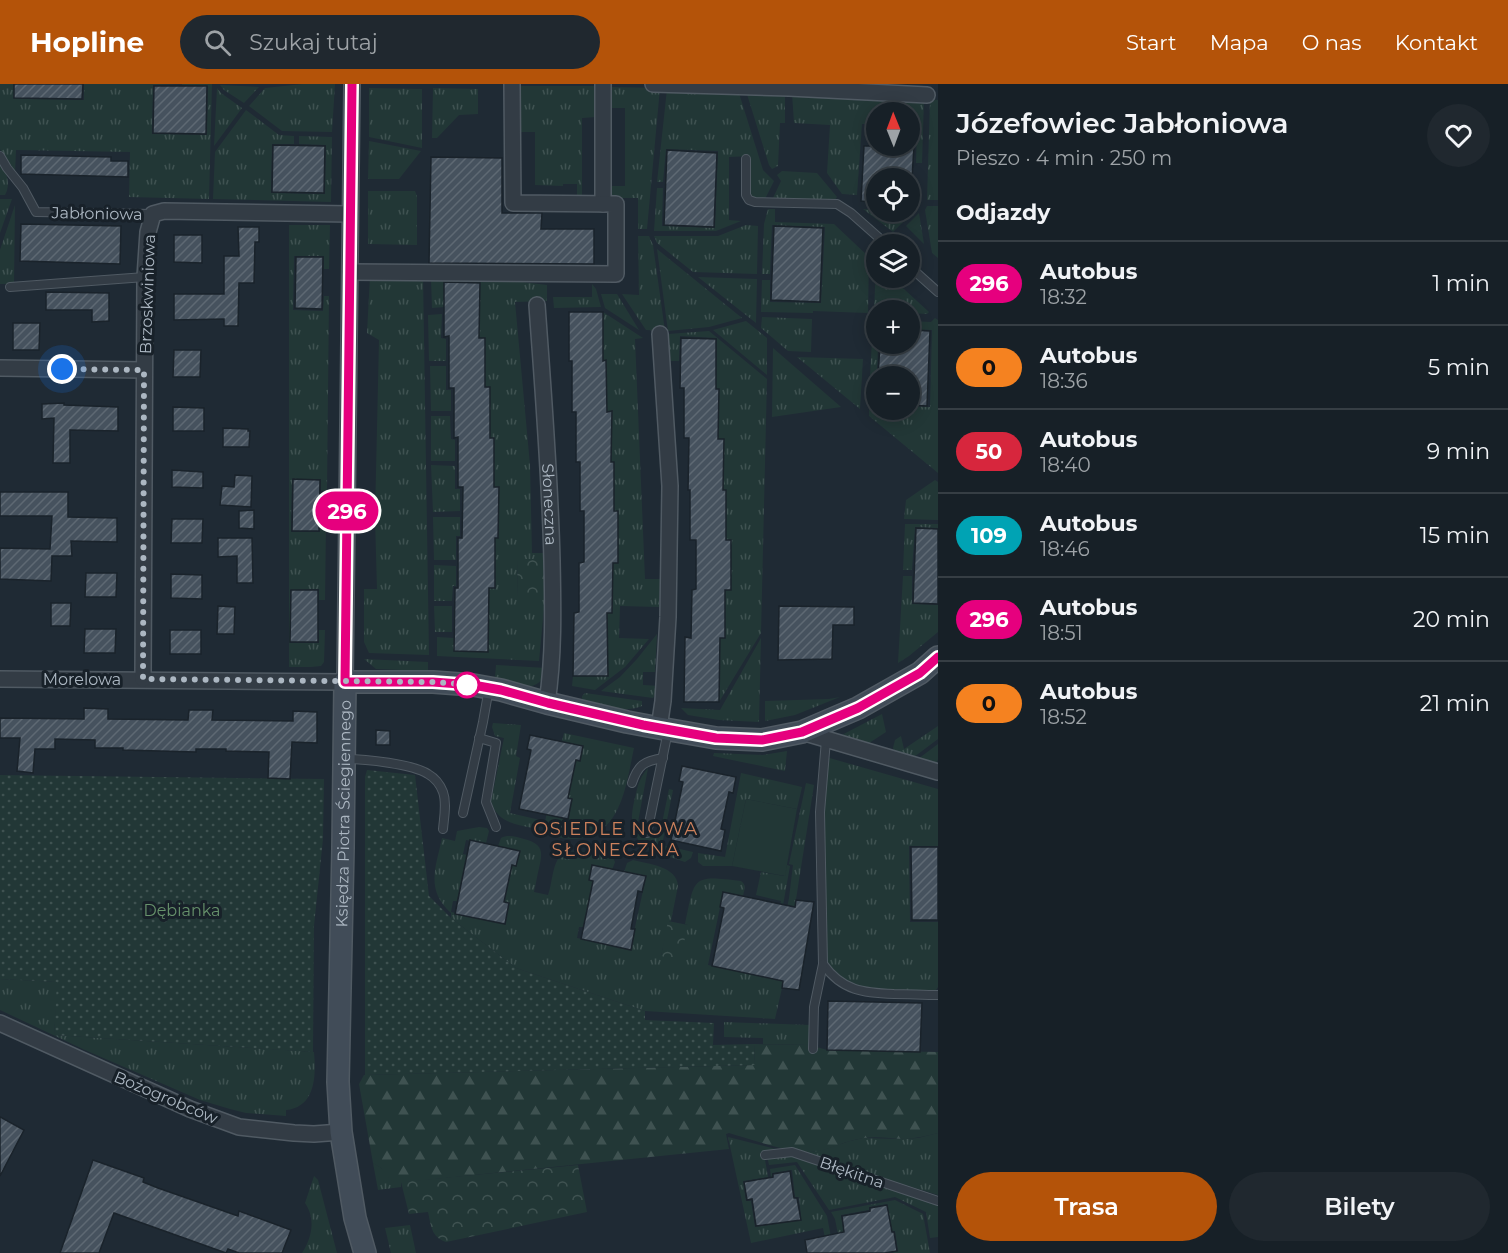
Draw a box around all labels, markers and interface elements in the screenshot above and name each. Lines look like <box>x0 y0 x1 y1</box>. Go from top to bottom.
search box <box>180 15 600 69</box>
text: Hopline <box>30 25 144 59</box>
icon: search <box>201 26 234 59</box>
text: Szukaj tutaj <box>249 29 378 56</box>
text: Start <box>1126 30 1177 55</box>
text: Mapa <box>1210 30 1269 55</box>
text: O nas <box>1302 30 1362 55</box>
text: Kontakt <box>1395 30 1478 55</box>
north arrow <box>866 102 920 156</box>
map controls <box>866 102 920 420</box>
button: heart <box>1427 104 1490 167</box>
text: Józefowiec Jabłoniowa <box>956 106 1288 140</box>
text: Pieszo · 4 min · 250 m <box>956 146 1172 170</box>
button: locate <box>866 168 920 222</box>
text: Odjazdy <box>956 199 1050 226</box>
street label: Jabłoniowa <box>50 203 143 224</box>
street label: Brzoskwiniowa <box>136 234 159 354</box>
button: layers <box>866 234 920 288</box>
text: Autobus <box>1040 258 1137 285</box>
text: 1 min <box>1432 270 1490 297</box>
text: 296 <box>969 271 1009 296</box>
text: 18:32 <box>1040 285 1087 309</box>
button: + <box>866 300 920 354</box>
text: Autobus <box>1040 342 1137 369</box>
your location <box>47 354 77 384</box>
text: 5 min <box>1428 354 1490 381</box>
text: 0 <box>982 355 996 380</box>
button: − <box>866 366 920 420</box>
text: 18:36 <box>1040 369 1088 393</box>
text: Autobus <box>1040 426 1137 453</box>
text: 9 min <box>1427 438 1490 465</box>
text: 50 <box>976 439 1002 464</box>
text: 18:40 <box>1040 453 1091 477</box>
street label: Słoneczna <box>538 463 561 546</box>
line badge: 296 <box>312 492 382 530</box>
text: 296 <box>327 499 367 524</box>
text: Autobus <box>1040 510 1137 537</box>
text: 15 min <box>1420 522 1490 549</box>
text: 109 <box>971 523 1007 548</box>
text: 18:46 <box>1040 537 1090 561</box>
text: Autobus <box>1040 594 1137 621</box>
text: 20 min <box>1413 606 1490 633</box>
text: 296 <box>969 607 1009 632</box>
text: 18:51 <box>1040 621 1083 645</box>
street label: Morelowa <box>43 670 121 689</box>
unlabelled marker <box>454 672 480 698</box>
text: Autobus <box>1040 678 1137 705</box>
text: 21 min <box>1420 690 1490 717</box>
text: 0 <box>982 691 996 716</box>
street label: Księdza Piotra Ściegiennego <box>332 700 355 928</box>
text: 18:52 <box>1040 705 1087 729</box>
district label: OSIEDLE NOWA SŁONECZNA <box>533 818 699 861</box>
park label: Dębianka <box>143 901 221 920</box>
street label: Bożogrobców <box>111 1067 221 1128</box>
street label: Błękitna <box>817 1153 886 1192</box>
button: Trasa <box>956 1172 1217 1241</box>
button: Bilety <box>1229 1172 1490 1241</box>

